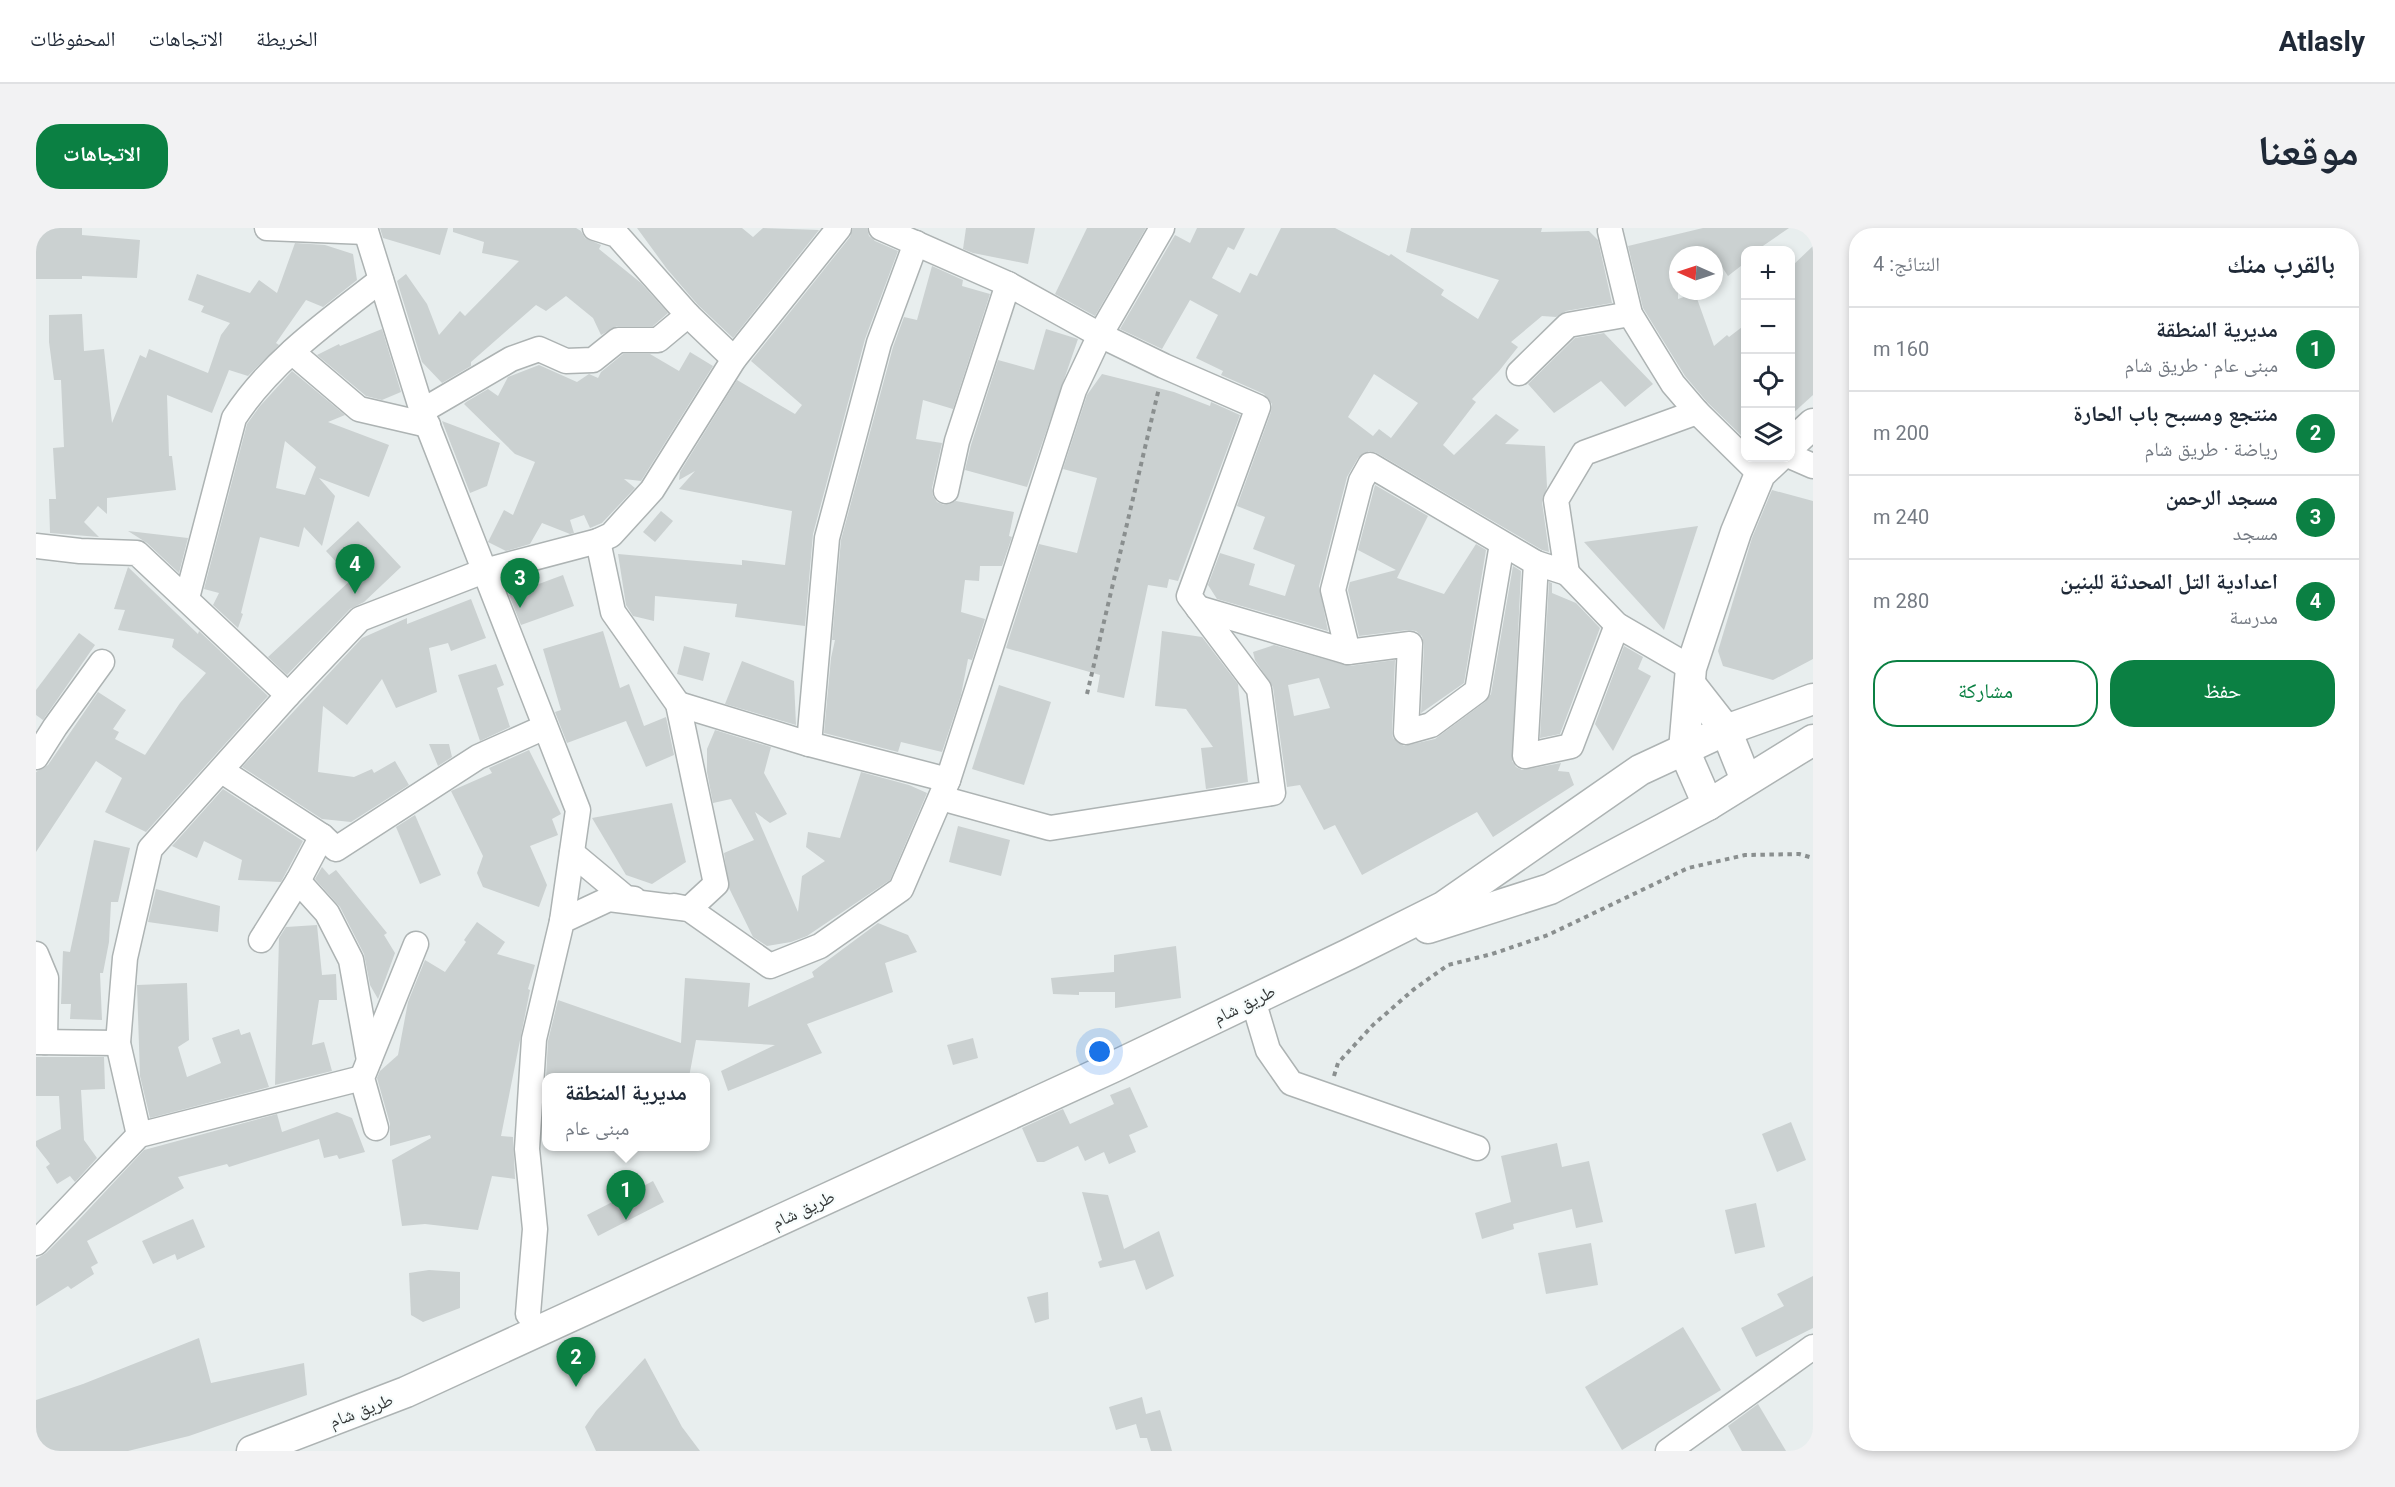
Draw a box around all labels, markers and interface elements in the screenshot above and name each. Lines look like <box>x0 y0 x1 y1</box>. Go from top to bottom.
text: Atlasly <box>2279 25 2365 58</box>
text: المحفوظات <box>30 27 115 51</box>
text: الاتجاهات <box>148 27 223 51</box>
text: الخريطة <box>256 27 318 51</box>
button: الاتجاهات <box>36 124 168 189</box>
text: موقعنا <box>2258 126 2359 175</box>
north arrow <box>1669 246 1723 300</box>
map controls <box>1741 246 1795 462</box>
button: + <box>1741 246 1795 300</box>
text: بالقرب منك <box>2227 249 2335 279</box>
text: النتائج: 4 <box>1873 252 1940 276</box>
button: − <box>1741 300 1795 354</box>
text: مديرية المنطقة <box>2156 317 2278 342</box>
text: 160 m <box>1873 337 1929 361</box>
text: 1 <box>2310 337 2321 361</box>
text: مبنى عام · طريق شام <box>2124 353 2278 377</box>
button: locate <box>1741 354 1795 408</box>
text: منتجع ومسبح باب الحارة <box>2073 401 2278 426</box>
button: layers <box>1741 408 1795 462</box>
text: 200 m <box>1873 421 1929 445</box>
text: 2 <box>2310 421 2321 445</box>
text: رياضة · طريق شام <box>2145 437 2278 461</box>
text: مسجد الرحمن <box>2165 485 2278 510</box>
text: 240 m <box>1873 505 1929 529</box>
text: 3 <box>2310 505 2321 529</box>
text: مسجد <box>2233 521 2278 545</box>
pin: 4 <box>336 544 374 594</box>
pin: 3 <box>500 558 540 608</box>
text: اعدادية التل المحدثة للبنين <box>2060 569 2278 594</box>
text: 280 m <box>1873 589 1929 613</box>
text: 4 <box>2310 589 2321 613</box>
text: مدرسة <box>2229 605 2278 629</box>
button: مشاركة <box>1873 660 2098 727</box>
button: حفظ <box>2110 660 2335 727</box>
street label: طريق شام <box>1209 980 1279 1030</box>
your location <box>1085 1037 1114 1066</box>
popup <box>542 1073 710 1151</box>
text: مديرية المنطقة <box>565 1080 687 1105</box>
text: مبنى عام <box>565 1116 629 1140</box>
pin: 1 <box>606 1170 646 1220</box>
street label: طريق شام <box>768 1185 838 1234</box>
pin: 2 <box>556 1338 596 1387</box>
street label: طريق شام <box>326 1388 397 1434</box>

